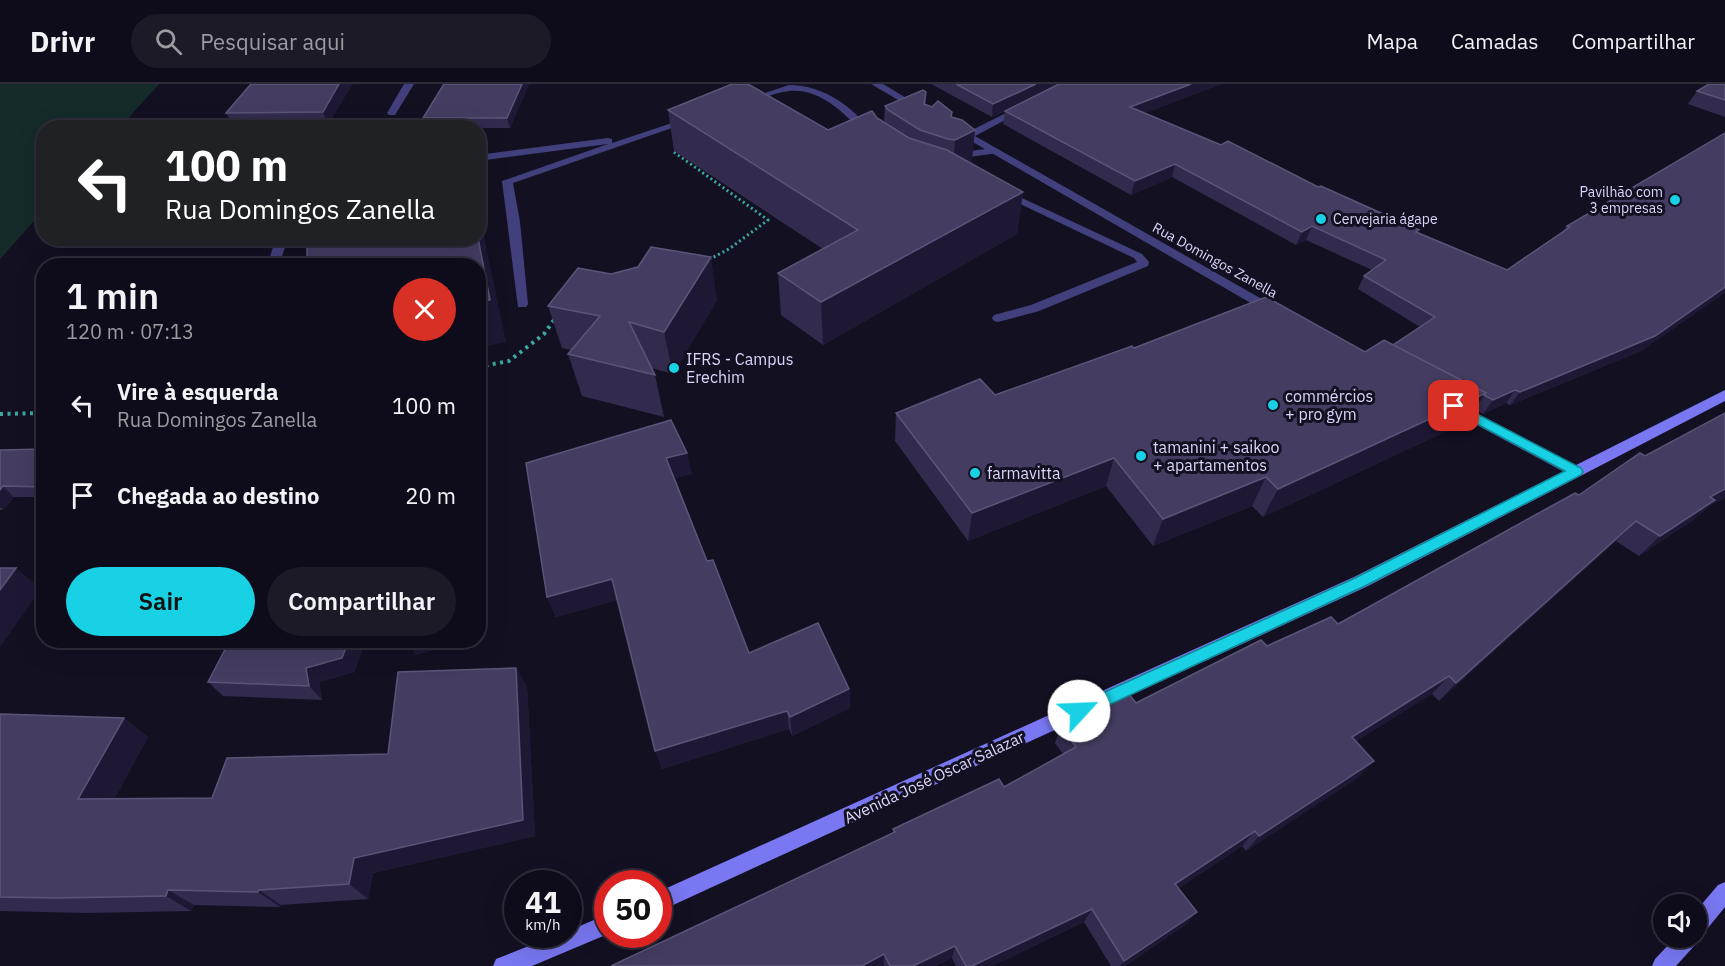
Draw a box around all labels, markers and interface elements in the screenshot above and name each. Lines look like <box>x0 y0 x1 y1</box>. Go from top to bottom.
search box <box>131 14 551 68</box>
text: Drivr <box>30 23 95 60</box>
icon: search <box>152 25 185 58</box>
text: Pesquisar aqui <box>200 27 345 56</box>
text: Mapa <box>1366 27 1418 55</box>
text: Camadas <box>1451 27 1538 55</box>
text: Compartilhar <box>1571 27 1695 55</box>
text: 100 m <box>165 138 288 193</box>
icon: left <box>66 144 144 222</box>
place label: Pavilhão com 3 empresas <box>1580 183 1663 217</box>
text: Rua Domingos Zanella <box>165 191 435 226</box>
marker: Pavilhão com 3 empresas <box>1668 193 1682 207</box>
place label: Cervejaria ágape <box>1333 210 1438 228</box>
marker: Cervejaria ágape <box>1314 212 1328 226</box>
street label: Rua Domingos Zanella <box>1149 218 1281 302</box>
text: 1 min <box>66 272 159 319</box>
button: close <box>393 278 456 341</box>
text: 120 m · 07:13 <box>66 318 194 345</box>
place label: IFRS - Campus Erechim <box>686 349 793 387</box>
marker: IFRS - Campus Erechim <box>667 361 681 375</box>
text: Vire à esquerda <box>117 377 279 406</box>
pin <box>1428 380 1479 431</box>
place label: commércios + pro gym <box>1285 386 1373 424</box>
icon: left <box>66 389 99 422</box>
icon: arrive <box>1437 389 1470 422</box>
text: 100 m <box>392 391 456 420</box>
marker: commércios + pro gym <box>1266 398 1280 412</box>
text: Rua Domingos Zanella <box>117 406 317 433</box>
place label: tamanini + saikoo + apartamentos <box>1153 437 1279 475</box>
marker: tamanini + saikoo + apartamentos <box>1134 449 1148 463</box>
place label: farmavitta <box>987 463 1061 483</box>
marker: farmavitta <box>968 466 982 480</box>
icon: arrive <box>66 479 99 512</box>
text: Chegada ao destino <box>117 481 320 510</box>
text: 20 m <box>405 481 456 510</box>
button: Sair <box>66 567 255 636</box>
button: Compartilhar <box>267 567 456 636</box>
position arrow <box>1047 679 1111 743</box>
street label: Avenida José Oscar Salazar <box>841 726 1027 828</box>
speed limit sign: 50 <box>594 870 672 948</box>
text: 41 <box>525 882 561 921</box>
map controls <box>1653 894 1707 948</box>
button: sound <box>1653 894 1707 948</box>
text: km/h <box>525 915 561 934</box>

